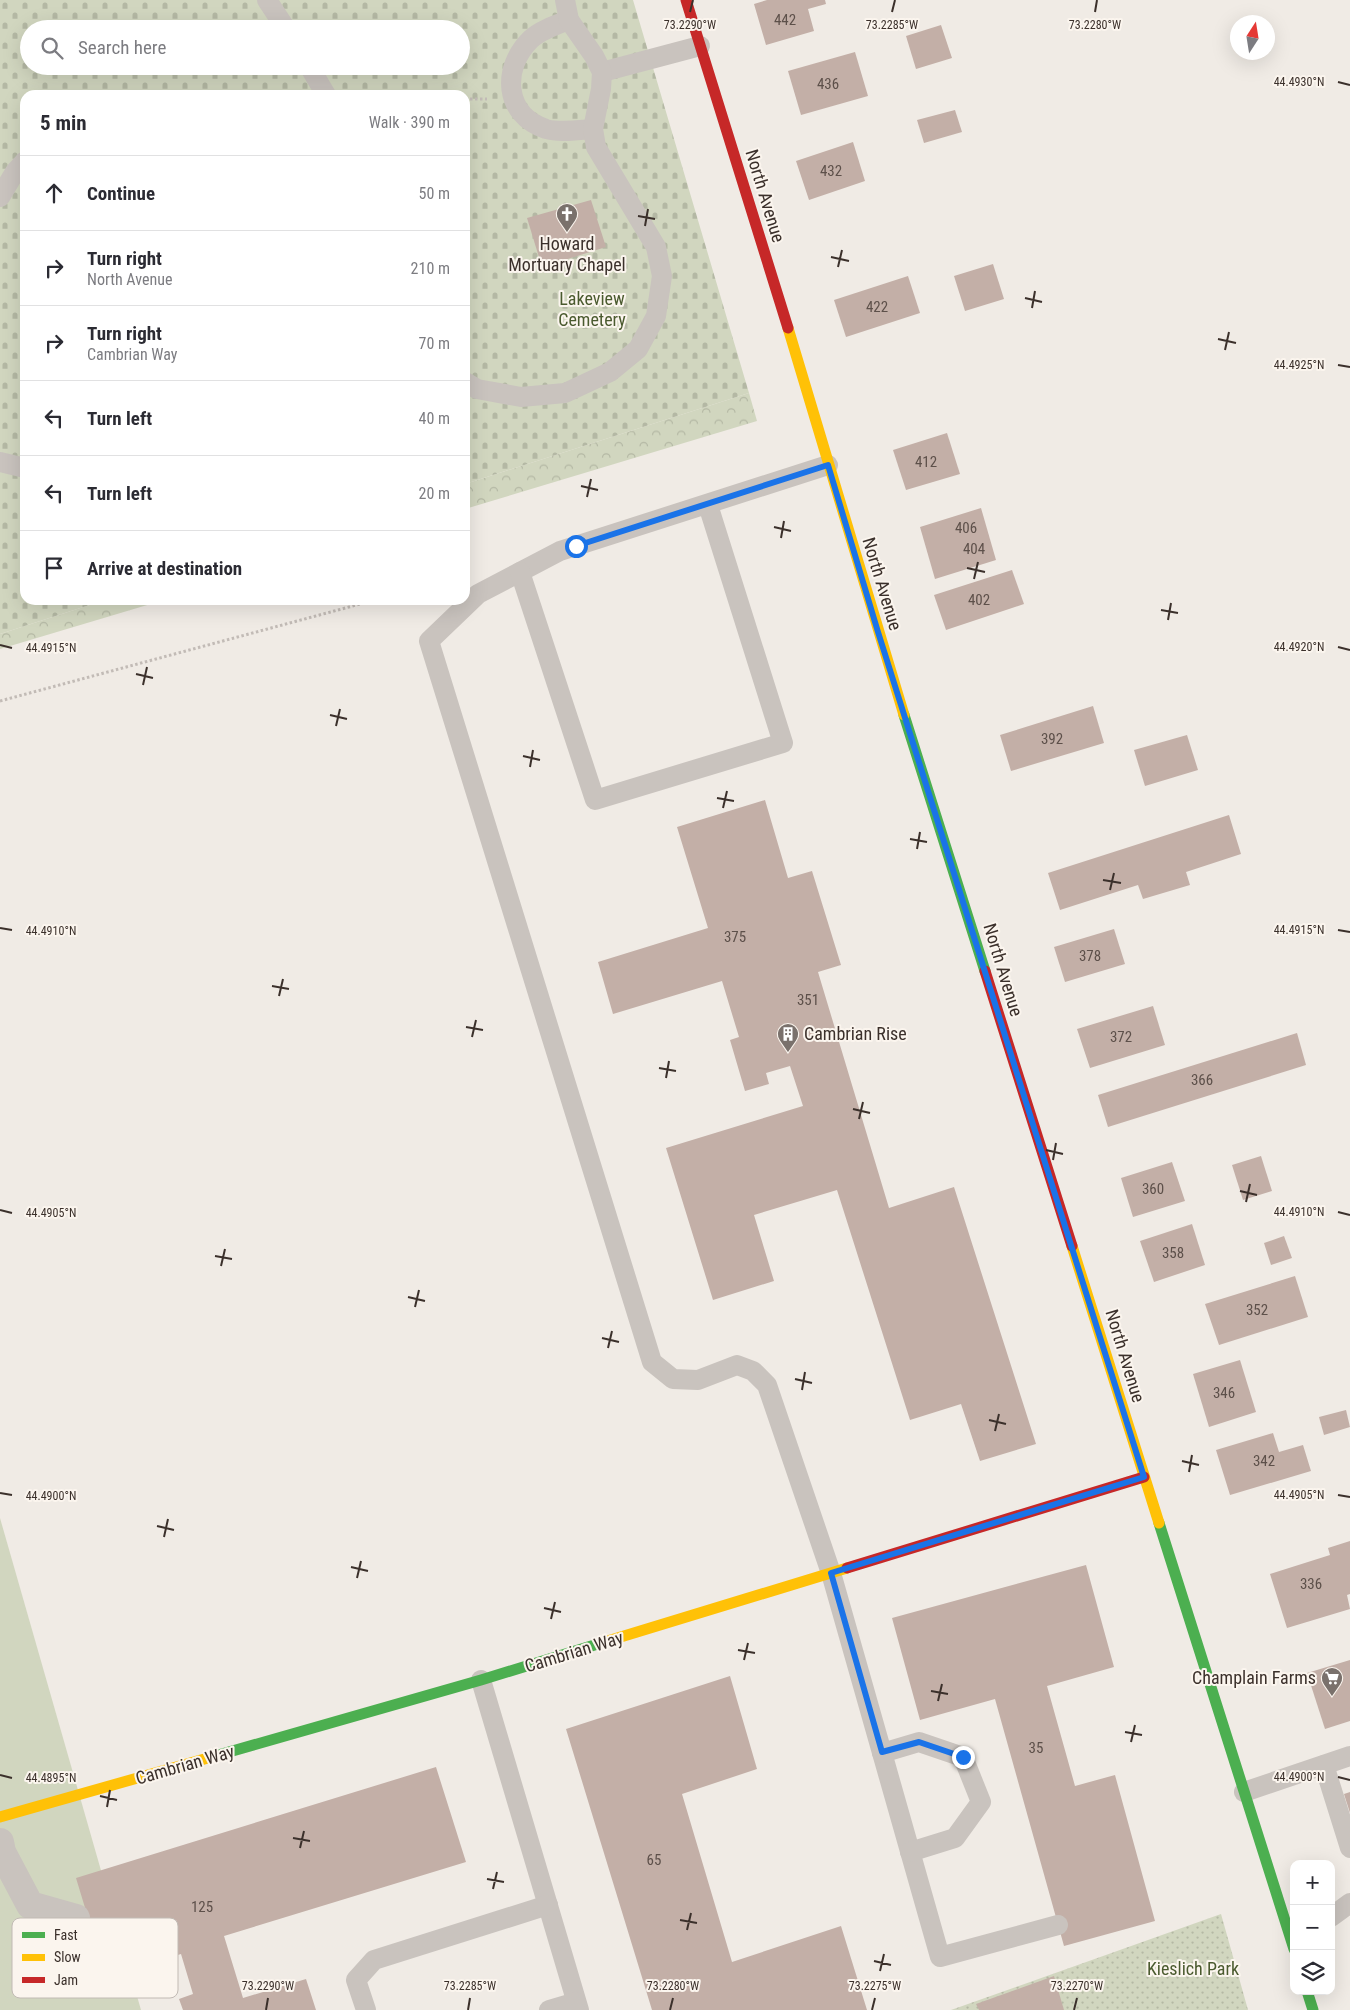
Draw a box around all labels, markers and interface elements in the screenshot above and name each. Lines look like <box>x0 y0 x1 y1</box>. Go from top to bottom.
house number: 442 <box>774 11 796 29</box>
north arrow <box>1230 15 1275 60</box>
text: 73.2290°W <box>664 18 716 32</box>
text: 73.2285°W <box>866 18 918 32</box>
text: 73.2280°W <box>1069 18 1121 32</box>
search box <box>20 20 470 75</box>
icon: search <box>38 34 66 62</box>
text: Search here <box>78 36 166 59</box>
house number: 436 <box>817 75 839 93</box>
text: 44.4930°N <box>1274 75 1324 89</box>
text: 5 min <box>40 111 87 135</box>
text: Walk · 390 m <box>369 113 450 132</box>
street label: North Avenue <box>741 147 790 245</box>
house number: 432 <box>820 162 842 180</box>
icon: ahead <box>40 179 68 207</box>
text: Continue <box>87 182 155 205</box>
text: 50 m <box>418 184 450 203</box>
church icon: Howard Mortuary Chapel <box>555 202 579 233</box>
place label: Howard Mortuary Chapel <box>508 233 626 275</box>
text: Turn right <box>87 247 162 270</box>
icon: right <box>40 254 68 282</box>
text: 210 m <box>411 259 450 278</box>
text: North Avenue <box>87 270 172 289</box>
park label: Lakeview Cemetery <box>558 288 626 330</box>
house number: 422 <box>866 298 888 316</box>
text: Turn right <box>87 322 162 345</box>
icon: right <box>40 329 68 357</box>
text: 70 m <box>418 334 450 353</box>
text: Cambrian Way <box>87 345 177 364</box>
text: 44.4925°N <box>1274 358 1324 372</box>
icon: left <box>40 404 68 432</box>
text: Turn left <box>87 407 152 430</box>
text: 40 m <box>418 409 450 428</box>
house number: 412 <box>915 453 937 471</box>
icon: left <box>40 479 68 507</box>
text: Turn left <box>87 482 152 505</box>
text: 20 m <box>418 484 450 503</box>
house number: 406 <box>955 519 977 537</box>
route start <box>565 535 588 558</box>
street label: North Avenue <box>858 535 907 633</box>
house number: 404 <box>963 540 985 558</box>
icon: arrive <box>40 554 68 582</box>
text: Arrive at destination <box>87 557 242 580</box>
house number: 402 <box>968 591 990 609</box>
text: 44.4920°N <box>1274 640 1324 654</box>
text: 44.4915°N <box>26 641 76 655</box>
house number: 392 <box>1041 730 1063 748</box>
street label: North Avenue <box>979 921 1028 1019</box>
text: 44.4915°N <box>1274 923 1324 937</box>
text: 44.4910°N <box>26 924 76 938</box>
house number: 375 <box>724 928 746 946</box>
house number: 378 <box>1079 947 1101 965</box>
house number: 351 <box>797 991 819 1009</box>
building icon: Cambrian Rise <box>776 1022 800 1053</box>
place label: Cambrian Rise <box>804 1023 907 1044</box>
house number: 372 <box>1110 1028 1132 1046</box>
house number: 366 <box>1191 1071 1213 1089</box>
house number: 360 <box>1142 1180 1164 1198</box>
text: 44.4910°N <box>1274 1205 1324 1219</box>
text: 44.4905°N <box>26 1206 76 1220</box>
house number: 358 <box>1162 1244 1184 1262</box>
house number: 352 <box>1246 1301 1268 1319</box>
street label: North Avenue <box>1101 1307 1150 1405</box>
house number: 346 <box>1213 1384 1235 1402</box>
house number: 342 <box>1253 1452 1275 1470</box>
text: 44.4905°N <box>1274 1488 1324 1502</box>
text: 44.4900°N <box>26 1489 76 1503</box>
house number: 336 <box>1300 1575 1322 1593</box>
street label: Cambrian Way <box>522 1626 626 1676</box>
supermarket icon: Champlain Farms <box>1320 1666 1344 1697</box>
place label: Champlain Farms <box>1192 1667 1316 1688</box>
house number: 35 <box>1029 1739 1043 1757</box>
street label: Cambrian Way <box>133 1740 237 1789</box>
route end <box>952 1746 975 1769</box>
text: 44.4900°N <box>1274 1770 1324 1784</box>
text: 44.4895°N <box>26 1771 76 1785</box>
house number: 65 <box>647 1851 661 1869</box>
map controls <box>1290 1860 1335 1995</box>
button: + <box>1290 1860 1335 1905</box>
house number: 125 <box>191 1898 213 1916</box>
button: − <box>1290 1905 1335 1950</box>
legend <box>12 1918 178 1998</box>
text: Fast <box>54 1927 78 1943</box>
text: Slow <box>54 1949 81 1965</box>
button: layers <box>1290 1950 1335 1995</box>
park label: Kieslich Park <box>1147 1958 1239 1979</box>
text: Jam <box>54 1972 78 1988</box>
text: 73.2290°W <box>242 1979 294 1993</box>
text: 73.2285°W <box>444 1979 496 1993</box>
text: 73.2280°W <box>647 1979 699 1993</box>
text: 73.2275°W <box>849 1979 901 1993</box>
text: 73.2270°W <box>1051 1979 1103 1993</box>

